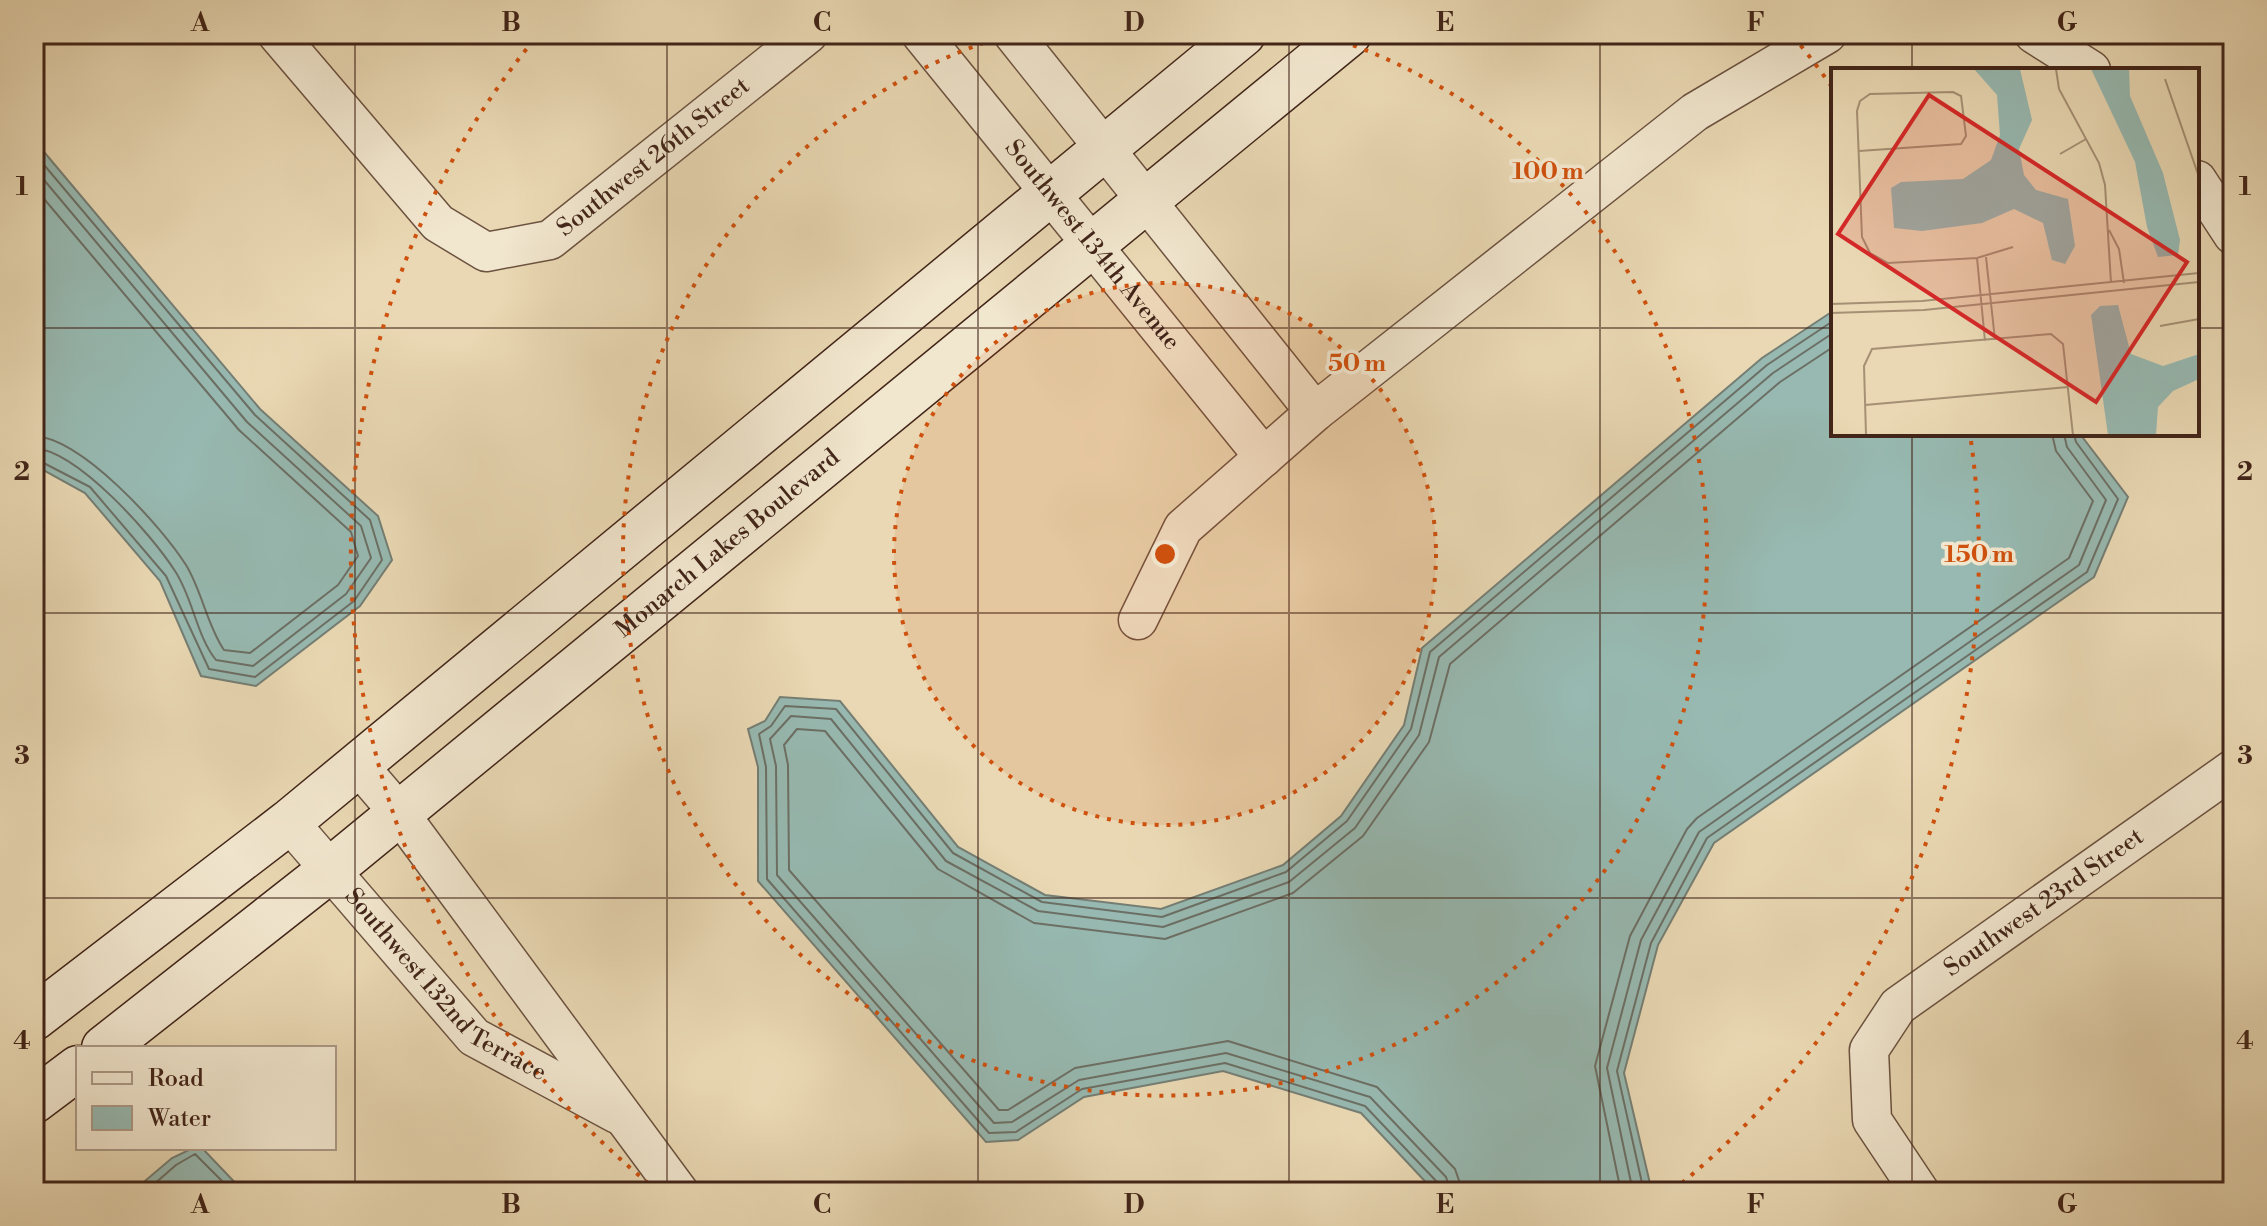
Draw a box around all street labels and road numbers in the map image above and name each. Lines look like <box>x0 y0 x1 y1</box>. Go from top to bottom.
street label: Southwest 26th Street <box>551 71 756 243</box>
street label: Southwest 134th Avenue <box>998 134 1187 357</box>
street label: Monarch Lakes Boulevard <box>609 443 846 645</box>
street label: Southwest 23rd Street <box>1938 822 2150 984</box>
street label: Southwest 132nd Terrace <box>338 882 552 1088</box>

